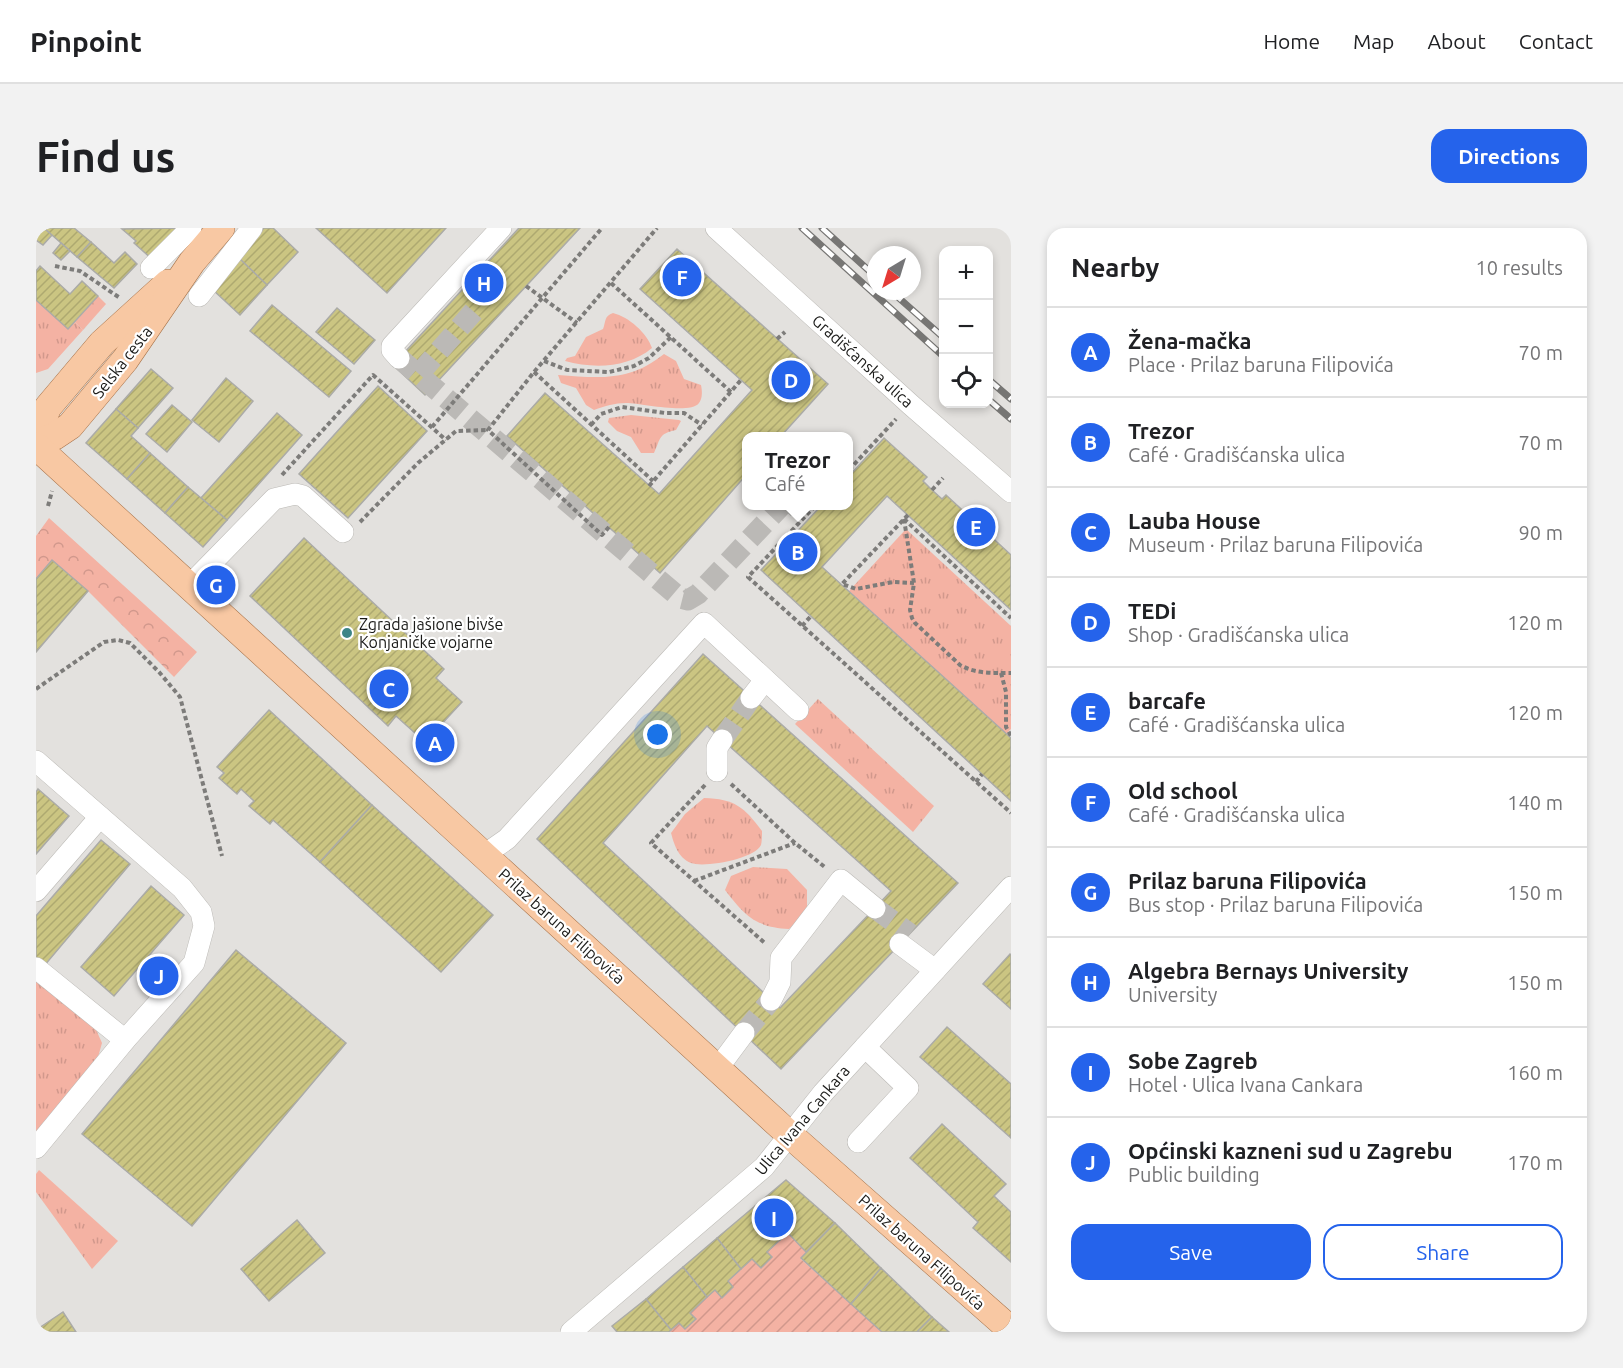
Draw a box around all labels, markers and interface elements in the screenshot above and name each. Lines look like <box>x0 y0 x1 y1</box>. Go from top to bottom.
text: Pinpoint <box>30 26 142 57</box>
text: Home <box>1263 29 1320 53</box>
text: Map <box>1353 29 1394 53</box>
text: About <box>1427 29 1486 53</box>
text: Contact <box>1519 29 1593 53</box>
button: Directions <box>1431 129 1587 183</box>
text: Find us <box>36 133 175 180</box>
north arrow <box>867 246 921 300</box>
map controls <box>939 246 993 408</box>
button: + <box>939 246 993 300</box>
text: Nearby <box>1071 253 1159 282</box>
pin: F <box>662 254 702 300</box>
text: 10 results <box>1475 256 1563 279</box>
pin: H <box>464 260 504 306</box>
button: − <box>939 300 993 354</box>
street label: Gradišćanska ulica <box>809 311 917 411</box>
street label: Selska cesta <box>88 323 156 401</box>
text: Žena-mačka <box>1128 328 1252 353</box>
text: A <box>1083 341 1098 364</box>
text: 70 m <box>1519 341 1563 364</box>
text: Place · Prilaz baruna Filipovića <box>1128 353 1394 376</box>
button: locate <box>939 354 993 408</box>
pin: D <box>772 358 810 402</box>
text: Trezor <box>1128 418 1194 443</box>
text: B <box>1084 431 1097 454</box>
text: 70 m <box>1519 431 1563 454</box>
popup <box>742 432 853 510</box>
text: Café · Gradišćanska ulica <box>1128 443 1345 466</box>
text: Trezor <box>764 447 831 472</box>
text: Café <box>764 472 806 495</box>
pin: E <box>956 504 996 550</box>
text: Lauba House <box>1128 508 1261 533</box>
text: C <box>1084 521 1097 544</box>
text: 90 m <box>1519 521 1563 544</box>
pin: B <box>778 530 818 574</box>
text: Museum · Prilaz baruna Filipovića <box>1128 533 1423 556</box>
pin: G <box>196 562 236 608</box>
text: TEDi <box>1128 598 1176 623</box>
text: D <box>1083 611 1098 634</box>
text: 120 m <box>1507 611 1563 634</box>
place label: Zgrada jašione bivše Konjaničke vojarne <box>359 615 503 651</box>
text: Shop · Gradišćanska ulica <box>1128 623 1349 646</box>
marker: Zgrada jašione bivše Konjaničke vojarne <box>340 626 354 640</box>
pin: C <box>370 666 408 712</box>
text: barcafe <box>1128 688 1206 713</box>
text: E <box>1085 701 1096 724</box>
text: 120 m <box>1507 701 1563 724</box>
text: Café · Gradišćanska ulica <box>1128 713 1345 736</box>
pin: A <box>416 720 454 766</box>
your location <box>643 720 672 749</box>
text: Old school <box>1128 778 1238 803</box>
text: F <box>1085 791 1096 814</box>
text: 140 m <box>1507 791 1563 814</box>
text: Café · Gradišćanska ulica <box>1128 803 1345 826</box>
street label: Prilaz baruna Filipovića <box>495 865 629 987</box>
text: Prilaz baruna Filipovića <box>1128 868 1367 893</box>
text: G <box>1084 881 1097 904</box>
text: 150 m <box>1507 881 1563 904</box>
text: Bus stop · Prilaz baruna Filipovića <box>1128 893 1423 916</box>
pin: J <box>140 954 178 999</box>
text: Algebra Bernays University <box>1128 958 1408 983</box>
text: H <box>1083 971 1098 994</box>
text: 150 m <box>1507 971 1563 994</box>
text: University <box>1128 983 1217 1006</box>
text: Sobe Zagreb <box>1128 1048 1258 1073</box>
text: I <box>1087 1061 1094 1084</box>
text: 160 m <box>1507 1061 1563 1084</box>
street label: Ulica Ivana Cankara <box>751 1062 853 1178</box>
text: Hotel · Ulica Ivana Cankara <box>1128 1073 1363 1096</box>
text: Općinski kazneni sud u Zagrebu <box>1128 1138 1453 1163</box>
text: J <box>1085 1151 1096 1174</box>
text: 170 m <box>1507 1151 1563 1174</box>
text: Public building <box>1128 1163 1260 1186</box>
street label: Prilaz baruna Filipovića <box>855 1191 989 1313</box>
pin: I <box>754 1196 794 1240</box>
button: Save <box>1071 1224 1311 1280</box>
button: Share <box>1323 1224 1563 1280</box>

